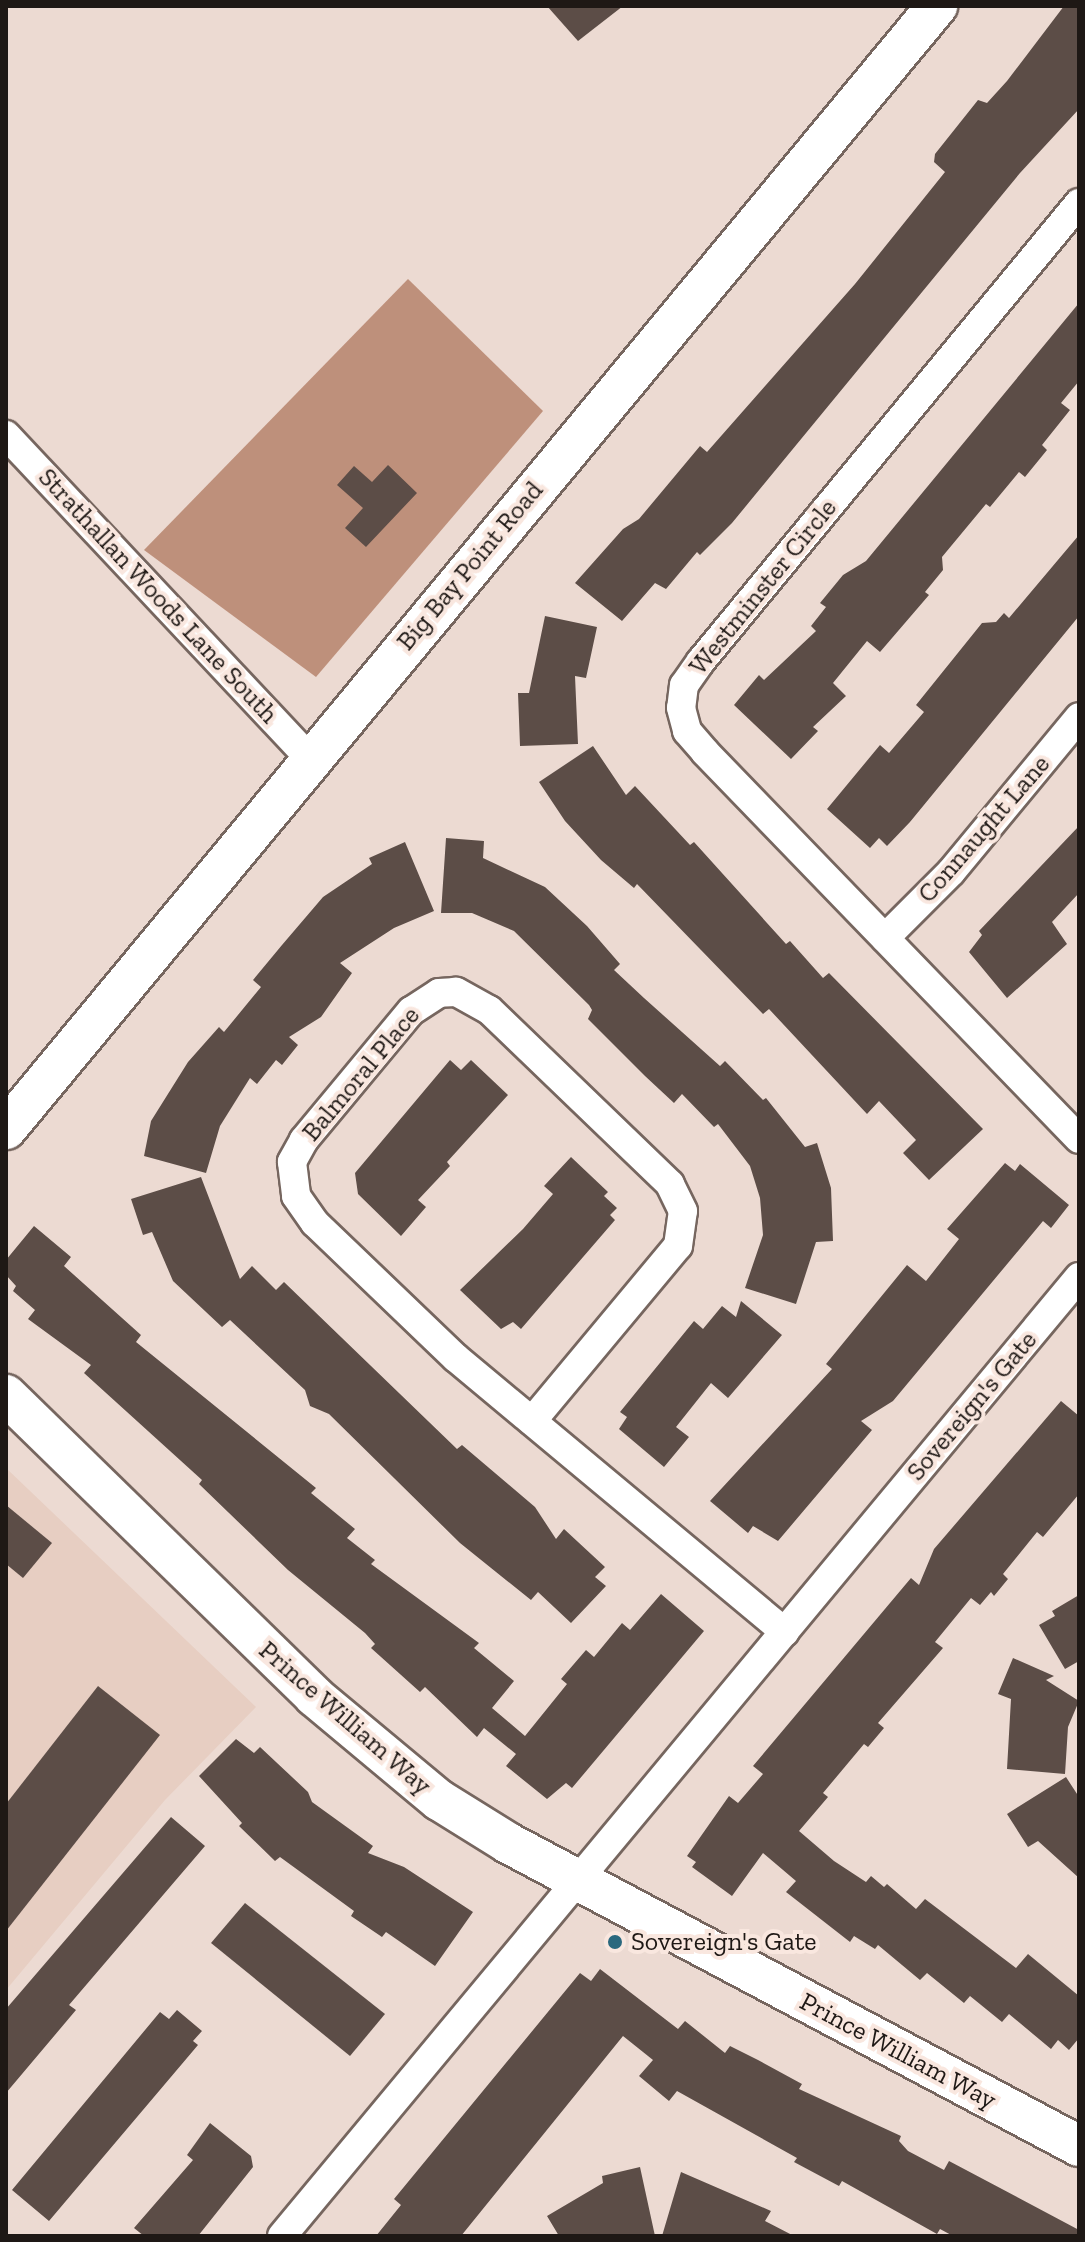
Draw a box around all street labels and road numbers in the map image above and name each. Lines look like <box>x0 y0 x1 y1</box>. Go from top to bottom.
street label: Strathallan Woods Lane South <box>31 462 285 730</box>
street label: Big Bay Point Road <box>390 475 550 657</box>
street label: Westminster Circle <box>683 493 843 681</box>
street label: Connaught Lane <box>911 749 1057 909</box>
street label: Balmoral Place <box>296 1000 426 1148</box>
street label: Sovereign's Gate <box>900 1325 1044 1487</box>
street label: Prince William Way <box>252 1634 438 1802</box>
street label: Prince William Way <box>794 1986 1002 2116</box>

